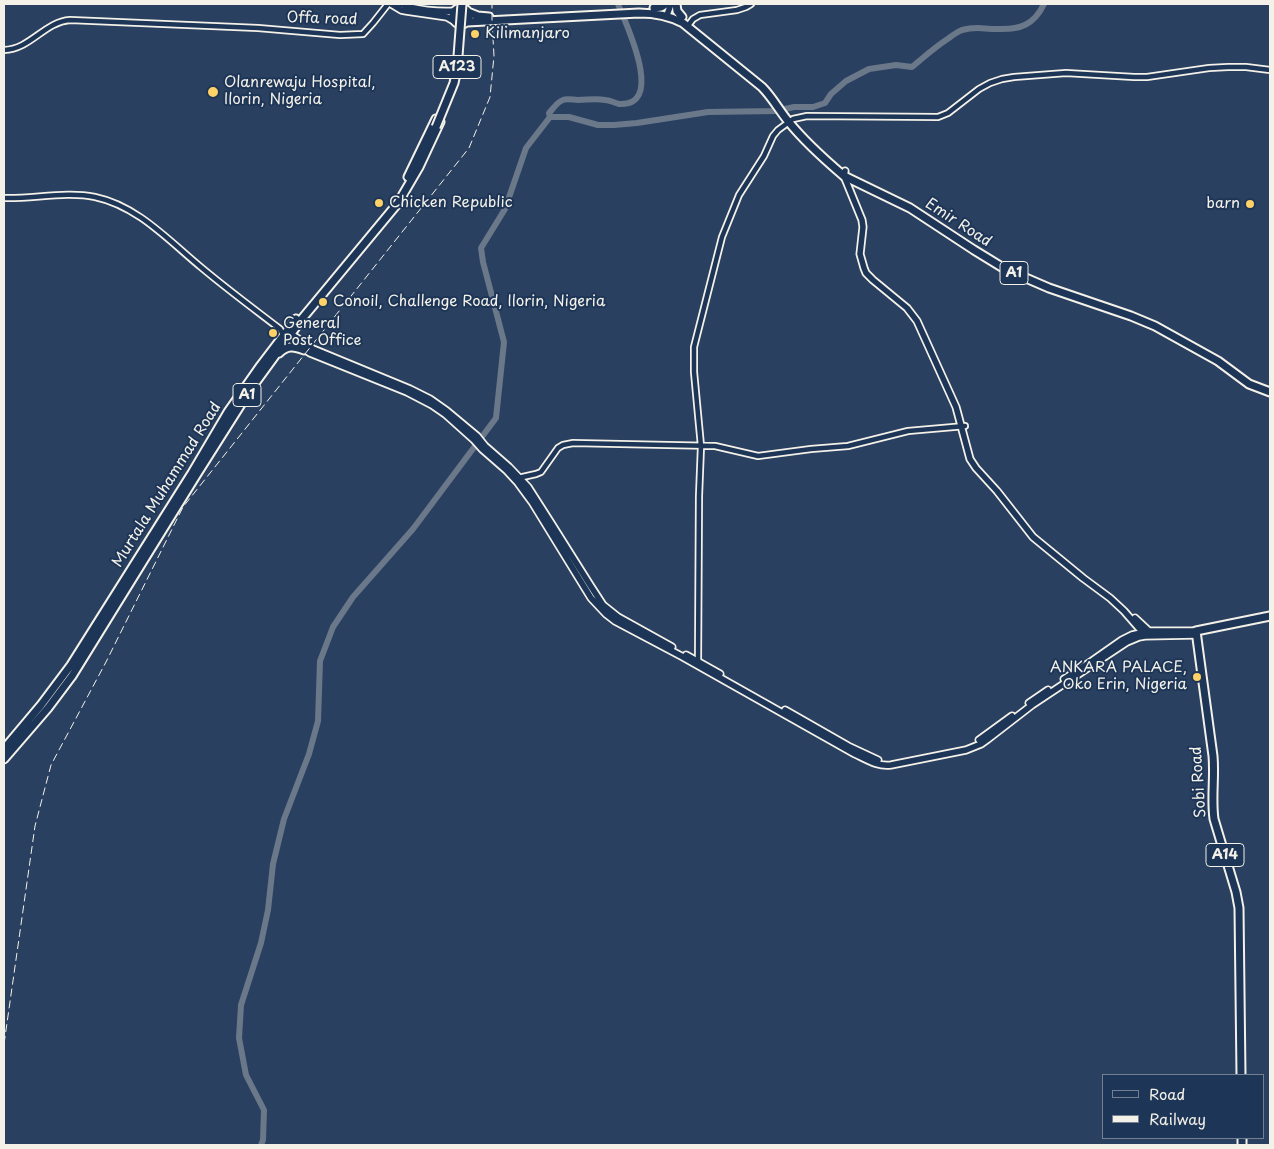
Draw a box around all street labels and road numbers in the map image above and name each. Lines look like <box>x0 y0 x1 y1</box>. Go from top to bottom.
street label: Offa road <box>286 9 358 29</box>
road number: A123 <box>433 56 481 78</box>
street label: Emir Road <box>921 195 995 251</box>
road number: A1 <box>1000 262 1028 284</box>
road number: A1 <box>233 384 261 406</box>
street label: Murtala Muhammad Road <box>109 399 225 571</box>
street label: Sobi Road <box>1188 746 1210 818</box>
road number: A14 <box>1206 844 1244 866</box>

